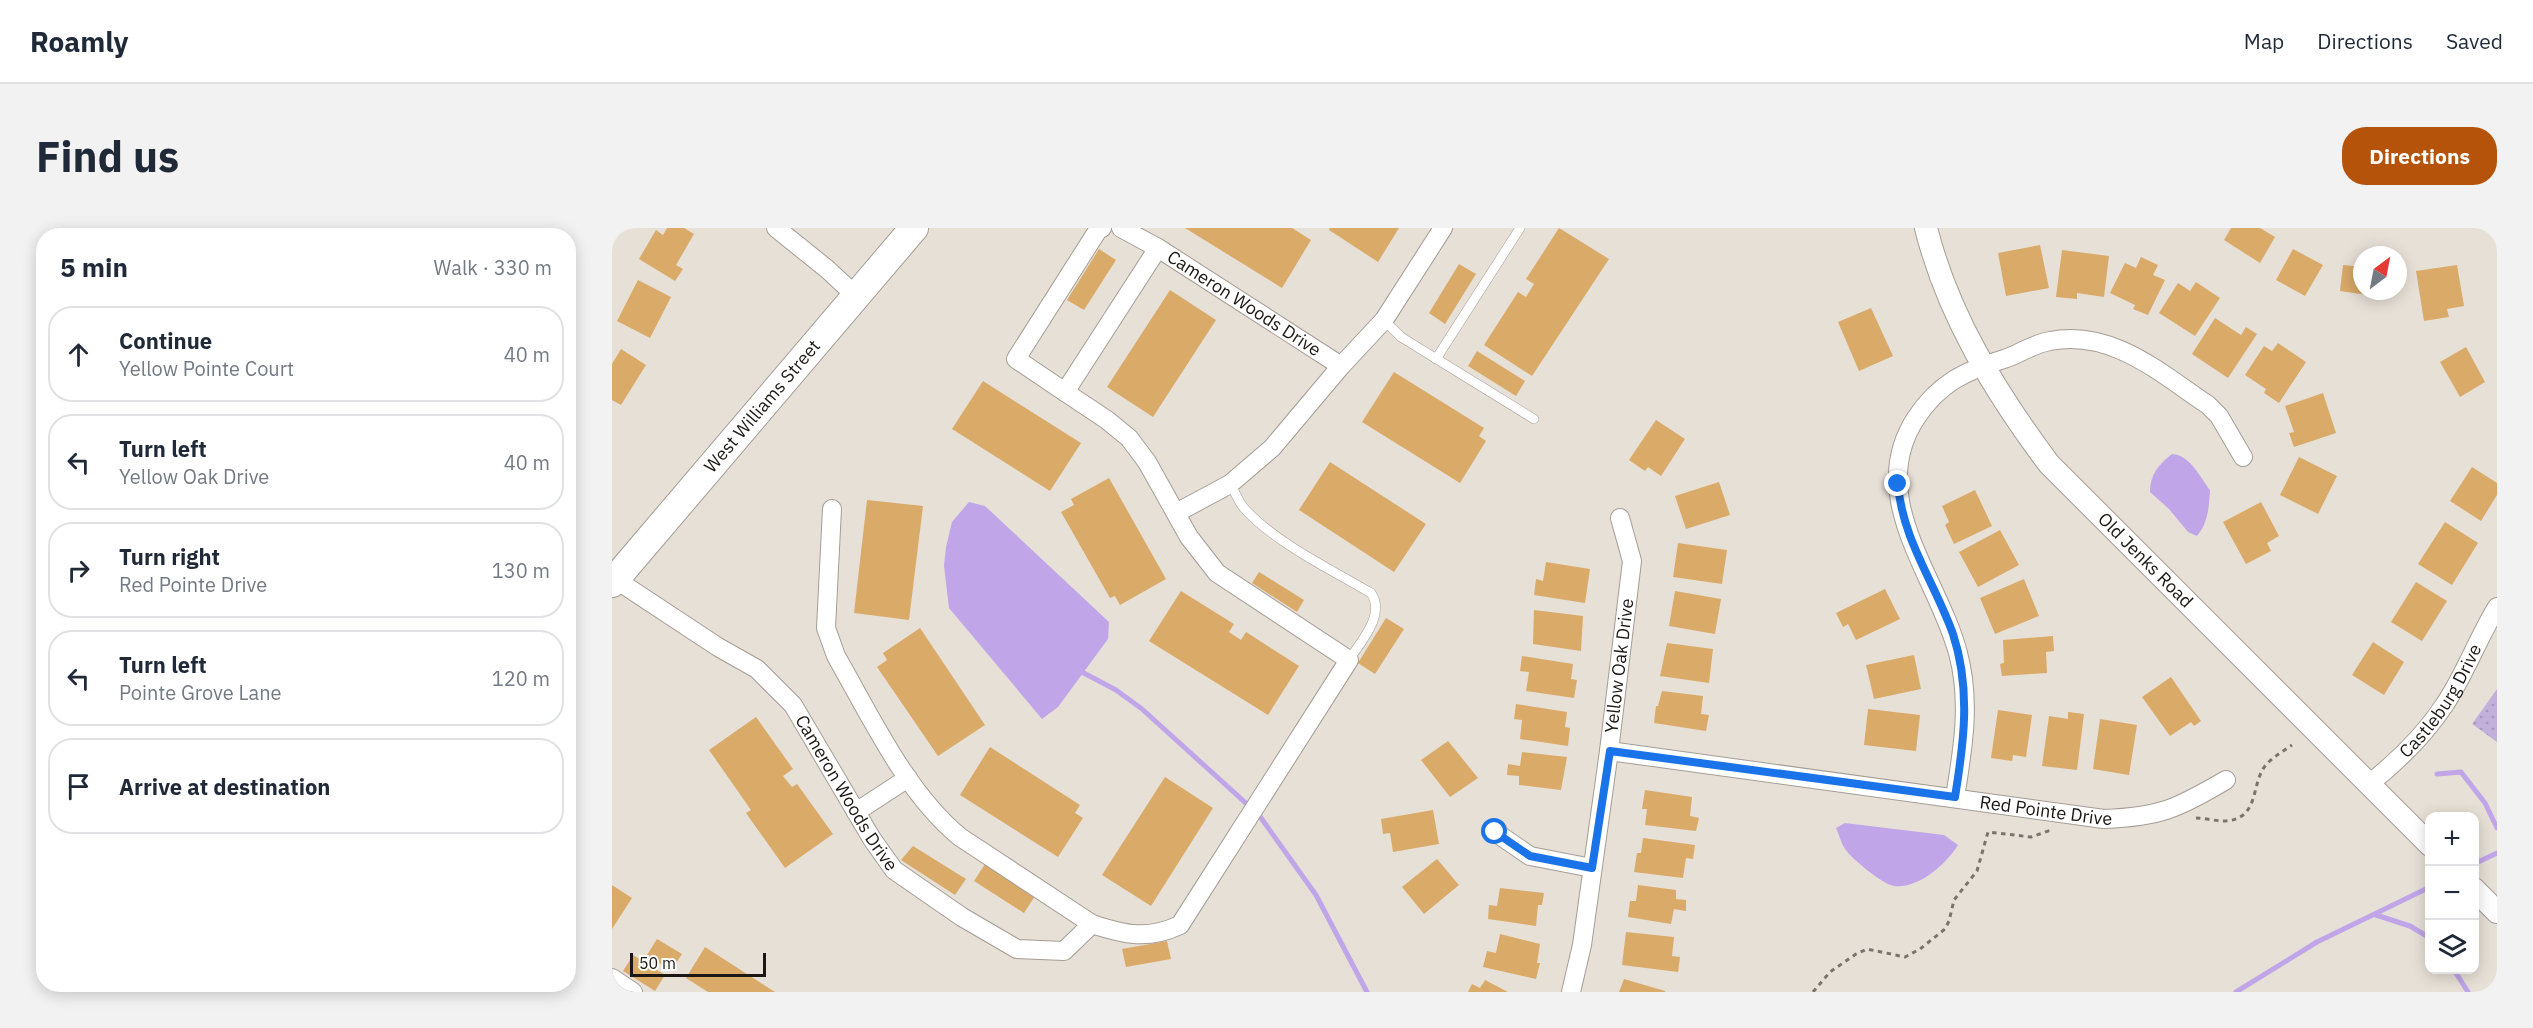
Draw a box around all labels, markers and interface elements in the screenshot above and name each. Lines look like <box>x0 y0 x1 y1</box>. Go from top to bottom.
text: Roamly <box>30 23 128 60</box>
text: Map <box>2244 27 2284 55</box>
text: Directions <box>2317 27 2413 55</box>
text: Saved <box>2446 27 2503 55</box>
button: Directions <box>2342 127 2497 185</box>
text: Find us <box>36 129 179 184</box>
street label: Cameron Woods Drive <box>1163 245 1326 361</box>
north arrow <box>2353 246 2407 300</box>
text: 5 min <box>60 250 128 284</box>
text: Walk · 330 m <box>434 254 552 281</box>
text: Continue <box>119 326 212 355</box>
street label: West Williams Street <box>699 335 825 477</box>
icon: ahead <box>62 338 95 371</box>
text: 40 m <box>504 341 550 368</box>
text: Yellow Pointe Court <box>119 355 294 382</box>
text: Turn left <box>119 434 207 463</box>
icon: left <box>62 446 95 479</box>
text: 40 m <box>504 449 550 476</box>
text: Yellow Oak Drive <box>119 463 269 490</box>
route end <box>1884 470 1910 496</box>
street label: Old Jenks Road <box>2093 507 2198 612</box>
text: Turn right <box>119 542 220 571</box>
icon: right <box>62 554 95 587</box>
text: 130 m <box>492 557 550 584</box>
text: Red Pointe Drive <box>119 571 267 598</box>
street label: Yellow Oak Drive <box>1599 597 1638 734</box>
street label: Castleburg Drive <box>2394 640 2486 763</box>
text: Turn left <box>119 650 207 679</box>
icon: left <box>62 662 95 695</box>
text: 120 m <box>492 665 550 692</box>
text: Pointe Grove Lane <box>119 679 282 706</box>
street label: Cameron Woods Drive <box>790 711 903 875</box>
icon: arrive <box>62 770 95 803</box>
text: Arrive at destination <box>119 772 330 801</box>
street label: Red Pointe Drive <box>1978 790 2113 830</box>
map controls <box>2425 812 2479 974</box>
button: + <box>2425 812 2479 866</box>
route start <box>1481 818 1507 844</box>
button: − <box>2425 866 2479 920</box>
button: layers <box>2425 920 2479 974</box>
scale bar <box>630 950 766 978</box>
text: 50 m <box>639 953 676 973</box>

